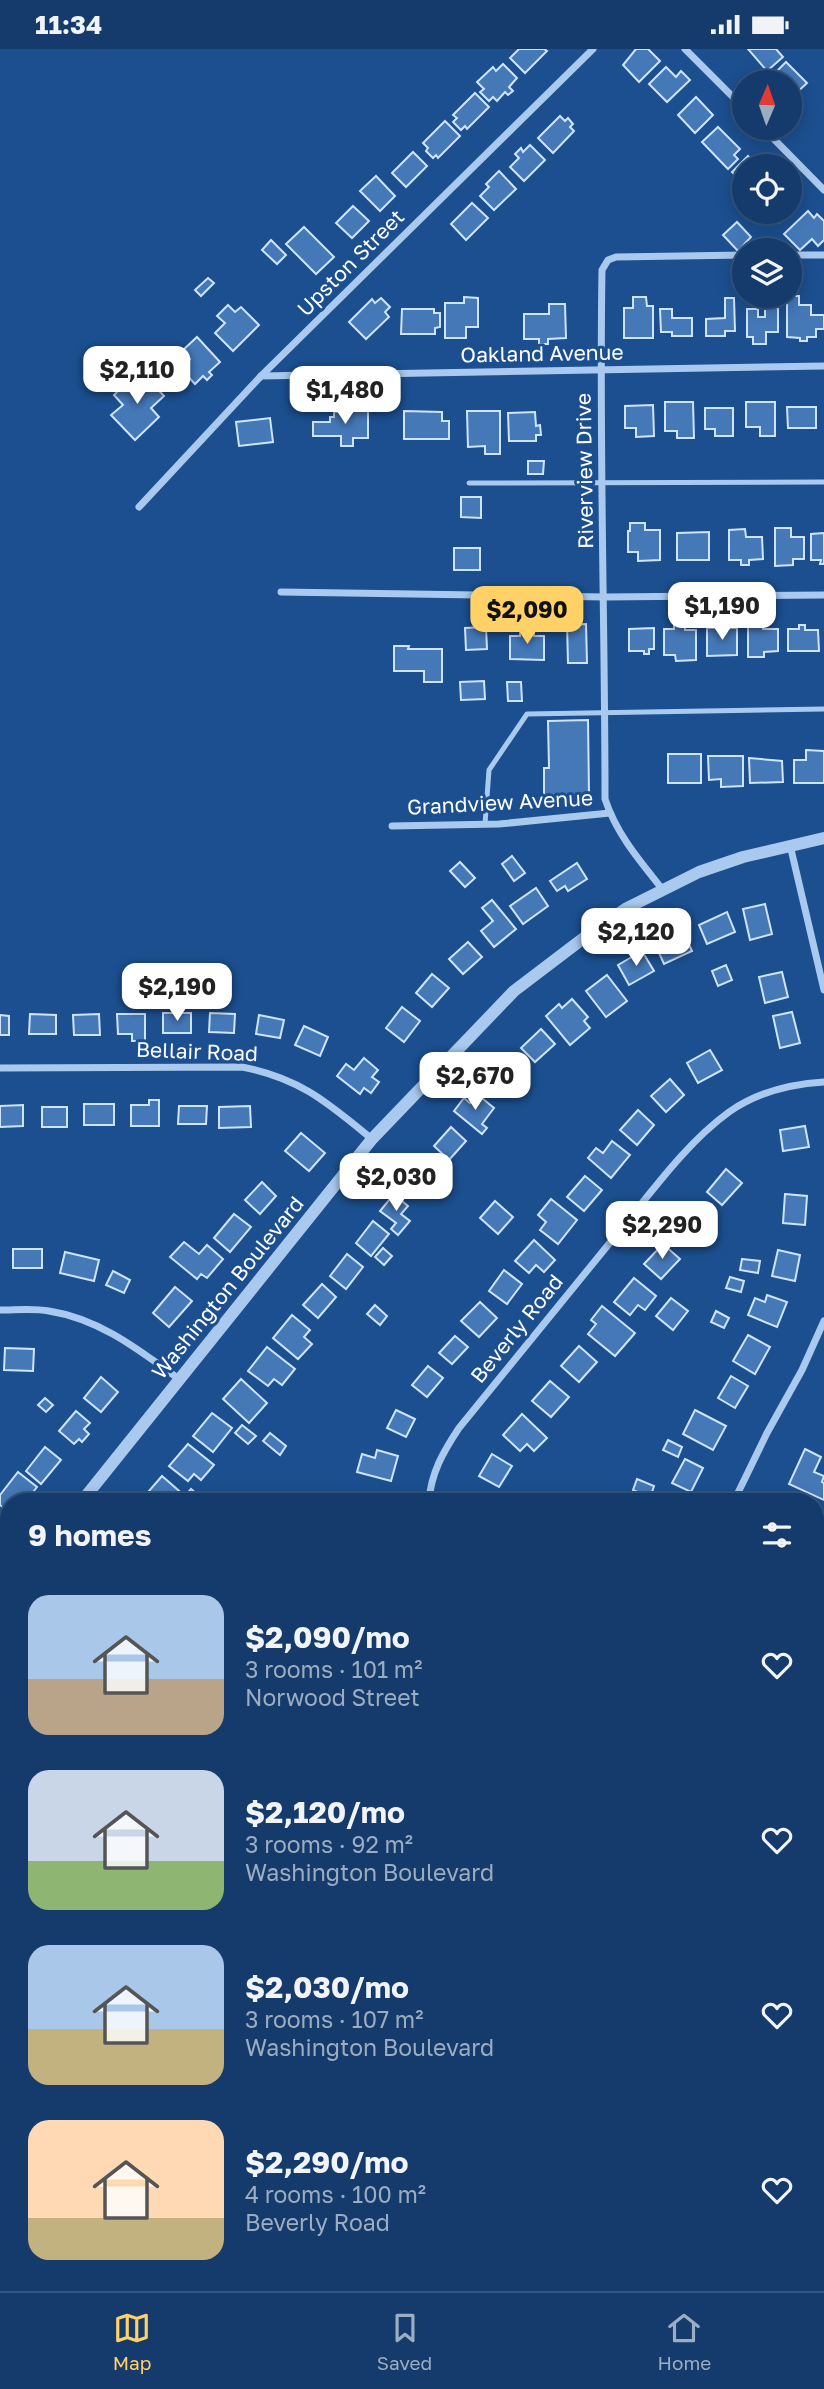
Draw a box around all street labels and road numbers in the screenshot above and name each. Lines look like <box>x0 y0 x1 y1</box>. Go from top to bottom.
street label: Upston Street <box>291 203 409 321</box>
street label: Oakland Avenue <box>460 339 624 367</box>
street label: Riverview Drive <box>570 393 598 549</box>
street label: Grandview Avenue <box>406 784 594 820</box>
street label: Bellair Road <box>136 1036 258 1066</box>
street label: Washington Boulevard <box>146 1191 309 1384</box>
street label: Beverly Road <box>464 1269 568 1388</box>

